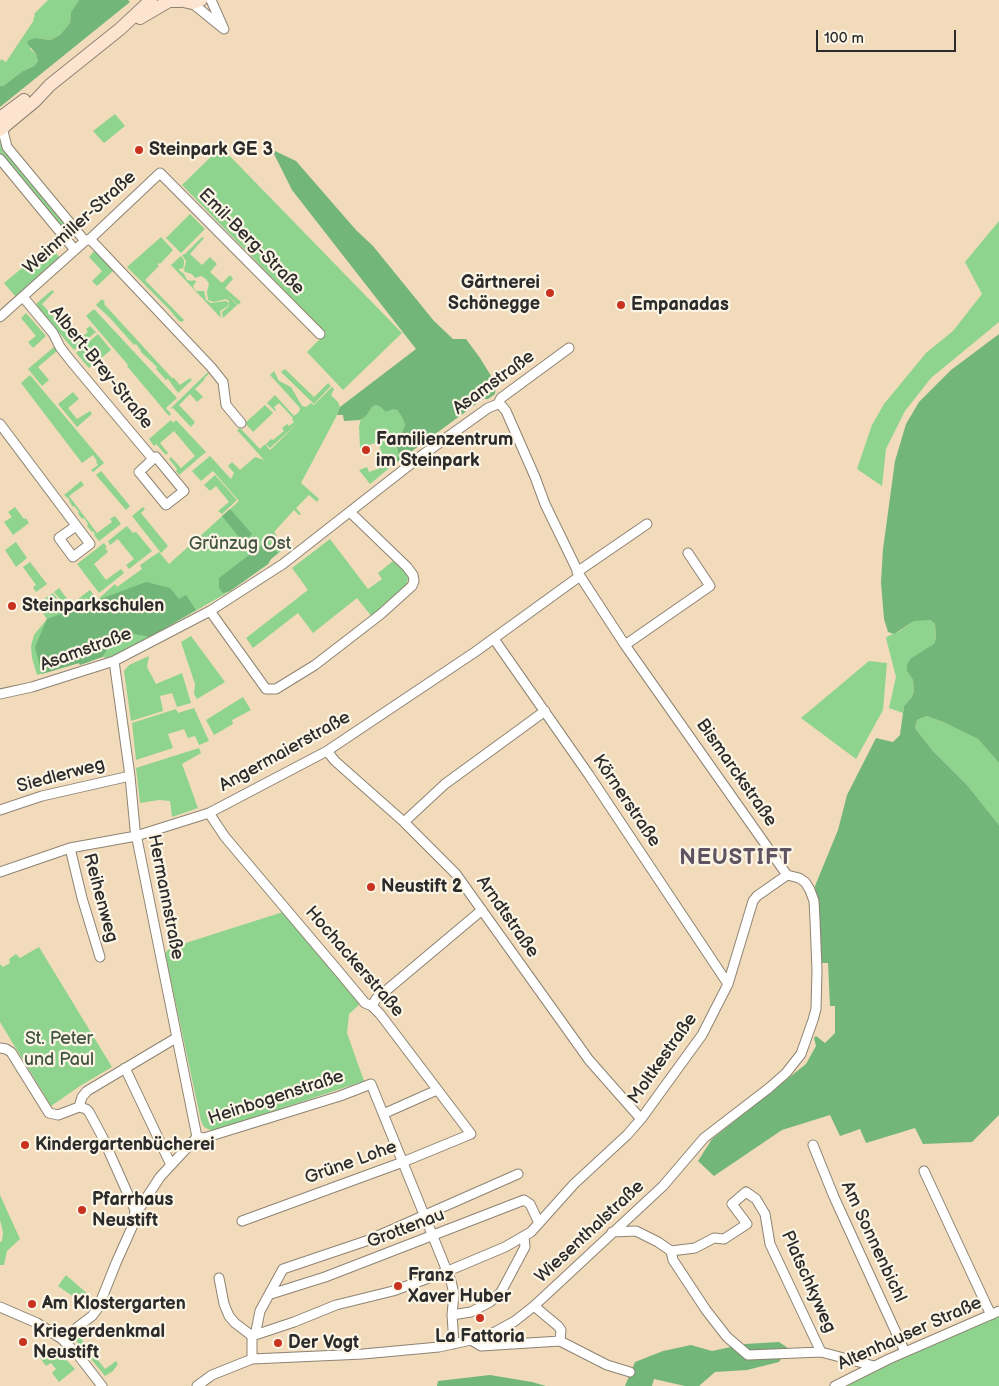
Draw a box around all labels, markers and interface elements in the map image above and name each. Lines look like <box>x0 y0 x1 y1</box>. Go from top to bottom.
scale bar <box>819 20 959 52</box>
text: 100 m <box>824 29 864 48</box>
place label: Steinpark GE 3 <box>149 139 273 161</box>
marker: Steinpark GE 3 <box>133 144 145 156</box>
street label: Weinmiller-Straße <box>19 167 141 279</box>
street label: Emil-Berg-Straße <box>193 184 309 300</box>
place label: Gärtnerei Schönegge <box>448 272 540 314</box>
marker: Gärtnerei Schönegge <box>544 287 556 299</box>
place label: Empanadas <box>631 294 729 316</box>
marker: Empanadas <box>615 299 627 311</box>
street label: Albert-Brey-Straße <box>45 302 157 434</box>
street label: Asamstraße <box>449 346 539 420</box>
place label: Familienzentrum im Steinpark <box>376 429 513 472</box>
marker: Familienzentrum im Steinpark <box>360 444 372 456</box>
park label: Grünzug Ost <box>189 533 291 555</box>
place label: Steinparkschulen <box>22 595 164 617</box>
marker: Steinparkschulen <box>6 600 18 612</box>
street label: Asamstraße <box>37 623 135 677</box>
street label: Angermaierstraße <box>216 707 354 797</box>
street label: Bismarckstraße <box>691 715 781 831</box>
street label: Körnerstraße <box>587 751 665 851</box>
street label: Siedlerweg <box>15 754 107 798</box>
street label: Hermannstraße <box>142 833 188 961</box>
district label: NEUSTIFT <box>678 845 794 871</box>
street label: Reihenweg <box>78 851 122 945</box>
street label: Arndtstraße <box>471 872 543 962</box>
place label: Neustift 2 <box>381 876 463 898</box>
marker: Neustift 2 <box>365 881 377 893</box>
street label: Hochackerstraße <box>300 902 408 1022</box>
street label: Moltkestraße <box>624 1009 702 1109</box>
park label: St. Peter und Paul <box>24 1028 94 1070</box>
street label: Heinbogenstraße <box>205 1066 347 1130</box>
place label: Kindergartenbücherei <box>35 1134 215 1156</box>
street label: Grüne Lohe <box>302 1136 400 1190</box>
marker: Kindergartenbücherei <box>19 1139 31 1151</box>
street label: Wiesenthalstraße <box>531 1176 649 1288</box>
street label: Am Sonnenbichl <box>836 1178 910 1306</box>
place label: Pfarrhaus Neustift <box>92 1189 173 1232</box>
marker: Pfarrhaus Neustift <box>76 1204 88 1216</box>
street label: Grottenau <box>364 1204 448 1254</box>
street label: Platschkyweg <box>776 1228 840 1336</box>
place label: Franz Xaver Huber <box>408 1265 511 1308</box>
marker: Franz Xaver Huber <box>392 1280 404 1292</box>
place label: Am Klostergarten <box>42 1293 186 1315</box>
street label: Altenhauser Straße <box>835 1293 985 1375</box>
marker: Am Klostergarten <box>26 1298 38 1310</box>
marker: La Fattoria <box>474 1312 486 1324</box>
place label: Kriegerdenkmal Neustift <box>33 1321 165 1364</box>
place label: La Fattoria <box>435 1326 525 1348</box>
place label: Der Vogt <box>288 1332 359 1354</box>
marker: Kriegerdenkmal Neustift <box>17 1336 29 1348</box>
marker: Der Vogt <box>272 1337 284 1349</box>

